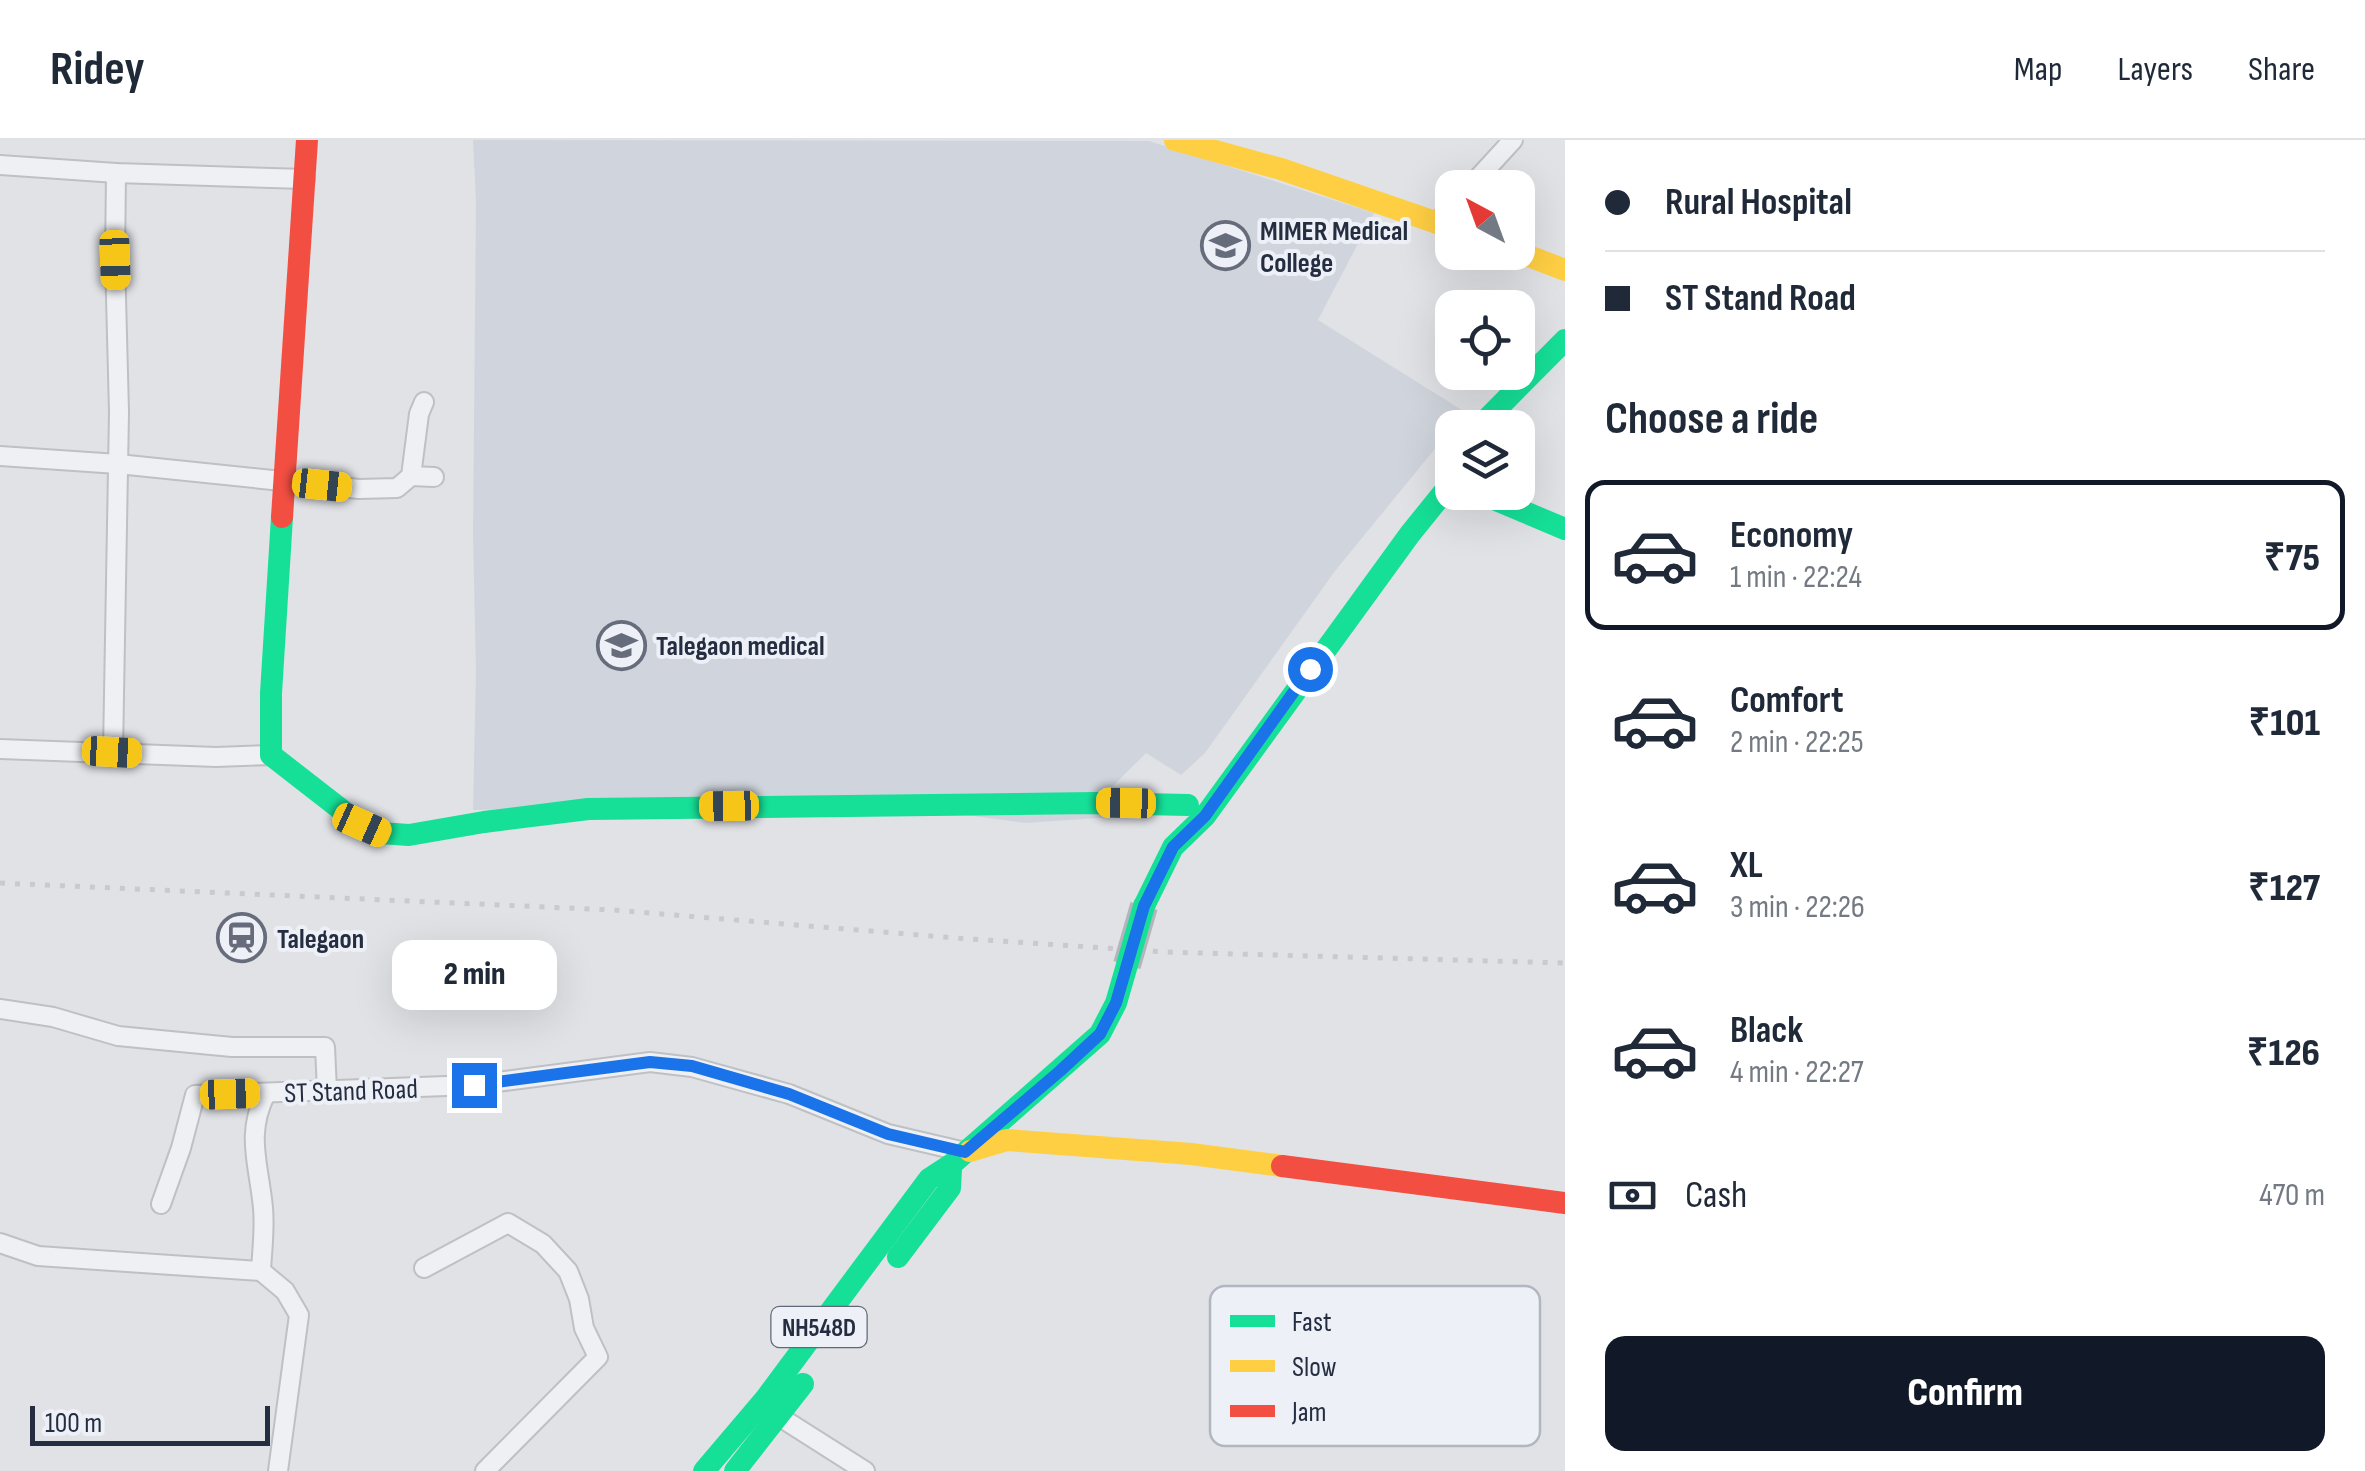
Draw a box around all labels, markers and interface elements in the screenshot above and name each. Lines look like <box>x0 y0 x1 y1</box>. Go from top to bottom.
text: Ridey <box>50 41 144 98</box>
text: Map <box>2014 48 2062 91</box>
text: Layers <box>2117 48 2193 91</box>
text: Share <box>2248 48 2315 91</box>
north arrow <box>1435 170 1535 270</box>
map controls <box>1435 170 1535 510</box>
text: Rural Hospital <box>1665 180 1852 225</box>
place label: MIMER Medical College <box>1260 215 1408 280</box>
school or university icon: MIMER Medical College <box>1199 220 1251 272</box>
car <box>99 229 131 291</box>
text: ST Stand Road <box>1665 276 1856 321</box>
button: locate <box>1435 290 1535 390</box>
text: Choose a ride <box>1605 392 1818 447</box>
button: layers <box>1435 410 1535 510</box>
car <box>291 467 353 503</box>
icon: car <box>1610 510 1700 600</box>
text: Economy <box>1730 513 1853 558</box>
text: ₹75 <box>2264 536 2320 581</box>
text: 1 min · 22:24 <box>1730 558 1862 597</box>
school or university icon: Talegaon medical <box>595 619 647 671</box>
place label: Talegaon medical <box>656 630 825 663</box>
route start <box>1288 647 1333 692</box>
icon: car <box>1610 675 1700 765</box>
text: Comfort <box>1730 678 1844 723</box>
text: ₹101 <box>2248 701 2320 746</box>
text: 2 min · 22:25 <box>1730 723 1863 762</box>
car <box>81 735 143 769</box>
car <box>1096 787 1156 819</box>
car <box>699 790 759 822</box>
car <box>328 799 396 851</box>
icon: car <box>1610 840 1700 930</box>
text: XL <box>1730 843 1763 888</box>
text: ₹127 <box>2248 866 2320 911</box>
text: 3 min · 22:26 <box>1730 888 1865 927</box>
station icon: Talegaon <box>216 912 268 964</box>
place label: Talegaon <box>277 923 364 956</box>
callout: 2 min <box>392 940 556 1010</box>
text: 2 min <box>443 955 506 994</box>
icon: car <box>1610 1005 1700 1095</box>
text: Black <box>1730 1008 1803 1053</box>
text: ₹126 <box>2247 1031 2320 1076</box>
text: 4 min · 22:27 <box>1730 1053 1864 1092</box>
route end <box>452 1063 497 1108</box>
street label: ST Stand Road <box>284 1073 418 1110</box>
car <box>199 1078 261 1110</box>
icon: cash <box>1605 1168 1660 1223</box>
text: Cash <box>1685 1173 1747 1218</box>
text: 470 m <box>2259 1176 2325 1215</box>
legend <box>1210 1286 1540 1446</box>
text: Fast <box>1292 1306 1331 1339</box>
road number: NH548D <box>772 1307 866 1347</box>
button: Confirm <box>1605 1336 2325 1451</box>
text: Slow <box>1292 1351 1337 1384</box>
text: Jam <box>1291 1396 1327 1429</box>
scale bar <box>30 1401 270 1446</box>
text: 100 m <box>45 1407 102 1440</box>

